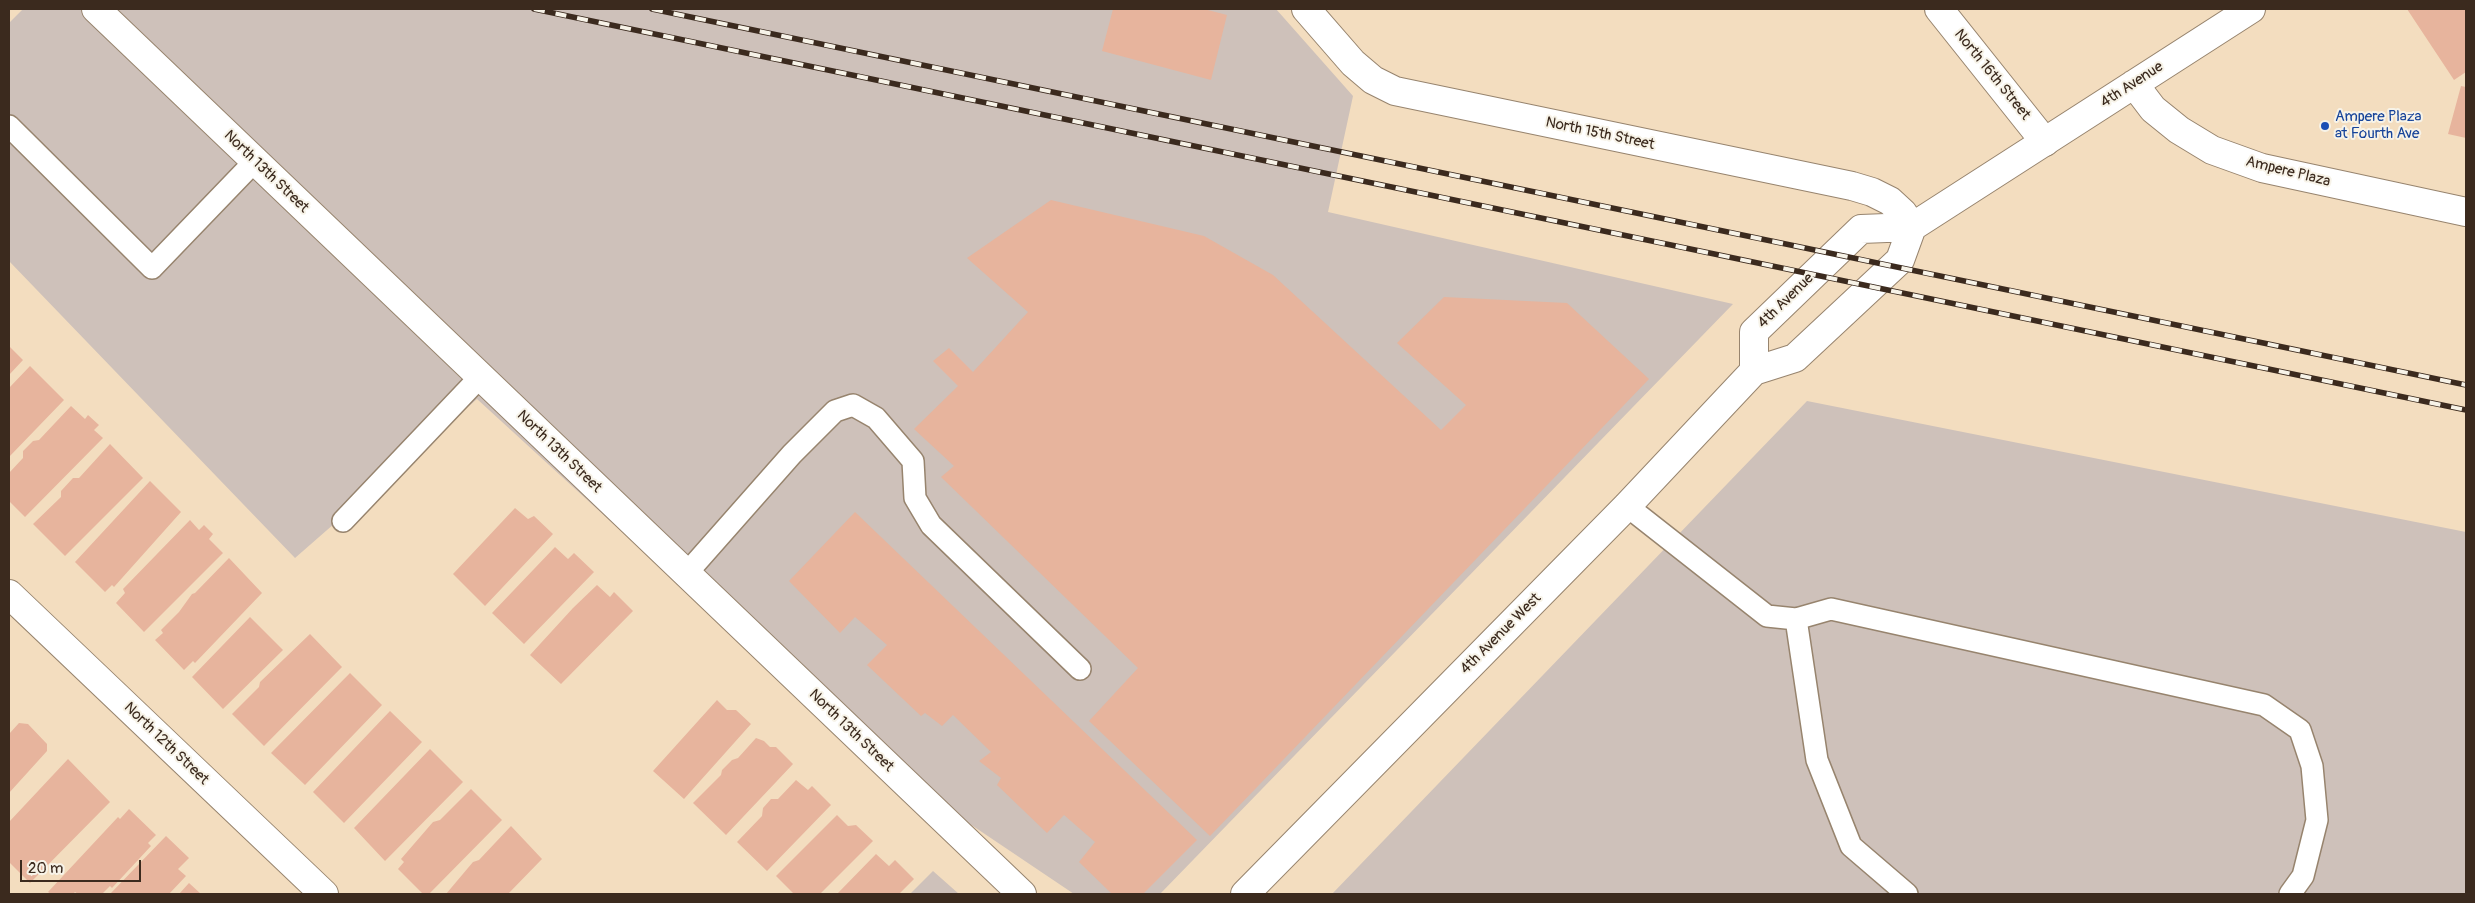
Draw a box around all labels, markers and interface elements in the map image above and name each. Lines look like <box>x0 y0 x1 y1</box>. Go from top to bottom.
street label: North 16th Street <box>1950 26 2034 124</box>
street label: 4th Avenue <box>2097 58 2167 112</box>
place label: Ampere Plaza at Fourth Ave <box>2335 108 2422 143</box>
street label: North 15th Street <box>1544 114 1656 154</box>
marker: Ampere Plaza at Fourth Ave <box>2319 120 2331 132</box>
street label: North 13th Street <box>220 127 312 217</box>
street label: Ampere Plaza <box>2244 153 2332 191</box>
street label: 4th Avenue <box>1754 270 1818 332</box>
street label: North 13th Street <box>513 407 605 497</box>
street label: 4th Avenue West <box>1457 590 1545 678</box>
street label: North 13th Street <box>805 686 897 776</box>
street label: North 12th Street <box>120 699 212 789</box>
scale bar <box>22 850 144 882</box>
text: 20 m <box>28 859 63 878</box>

